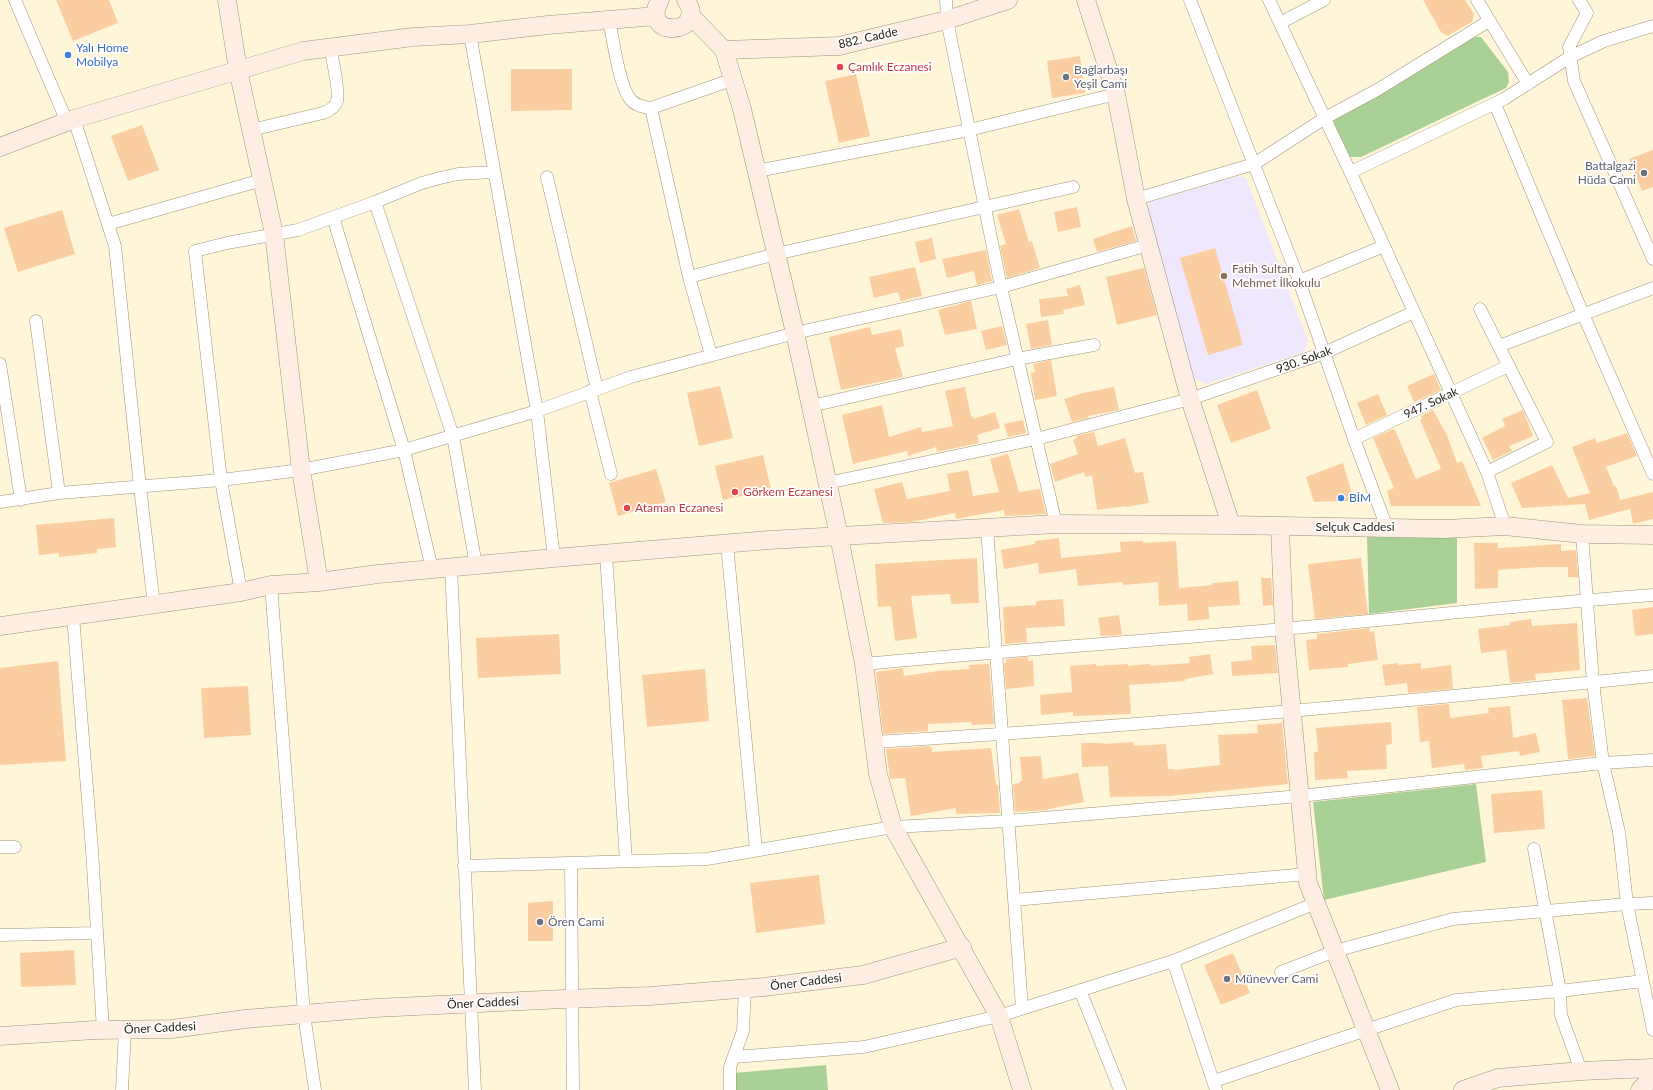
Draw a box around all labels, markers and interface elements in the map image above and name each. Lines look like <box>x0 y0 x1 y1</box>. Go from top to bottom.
street label: 882. Cadde <box>837 24 899 52</box>
place label: Yalı Home Mobilya <box>76 41 129 69</box>
marker: Yalı Home Mobilya <box>63 50 73 60</box>
place label: Çamlık Eczanesi <box>848 60 932 74</box>
marker: Çamlık Eczanesi <box>835 62 845 72</box>
place label: Bağlarbaşı Yeşil Cami <box>1074 63 1128 91</box>
marker: Bağlarbaşı Yeşil Cami <box>1061 72 1071 82</box>
place label: Battalgazi Hüda Cami <box>1578 159 1636 187</box>
marker: Battalgazi Hüda Cami <box>1639 168 1649 178</box>
place label: Fatih Sultan Mehmet İlkokulu <box>1232 262 1320 290</box>
marker: Fatih Sultan Mehmet İlkokulu <box>1219 271 1229 281</box>
street label: 930. Sokak <box>1274 343 1334 377</box>
street label: 947. Sokak <box>1402 384 1460 422</box>
place label: Görkem Eczanesi <box>743 485 833 499</box>
marker: Görkem Eczanesi <box>730 487 740 497</box>
place label: BİM <box>1349 491 1371 505</box>
marker: BİM <box>1336 493 1346 503</box>
place label: Ataman Eczanesi <box>635 501 723 515</box>
marker: Ataman Eczanesi <box>622 503 632 513</box>
street label: Selçuk Caddesi <box>1315 520 1395 534</box>
place label: Ören Cami <box>548 915 604 929</box>
marker: Ören Cami <box>535 917 545 927</box>
street label: Öner Caddesi <box>769 970 843 994</box>
place label: Münevver Cami <box>1235 972 1318 986</box>
marker: Münevver Cami <box>1222 974 1232 984</box>
street label: Öner Caddesi <box>447 994 519 1012</box>
street label: Öner Caddesi <box>124 1019 196 1037</box>

